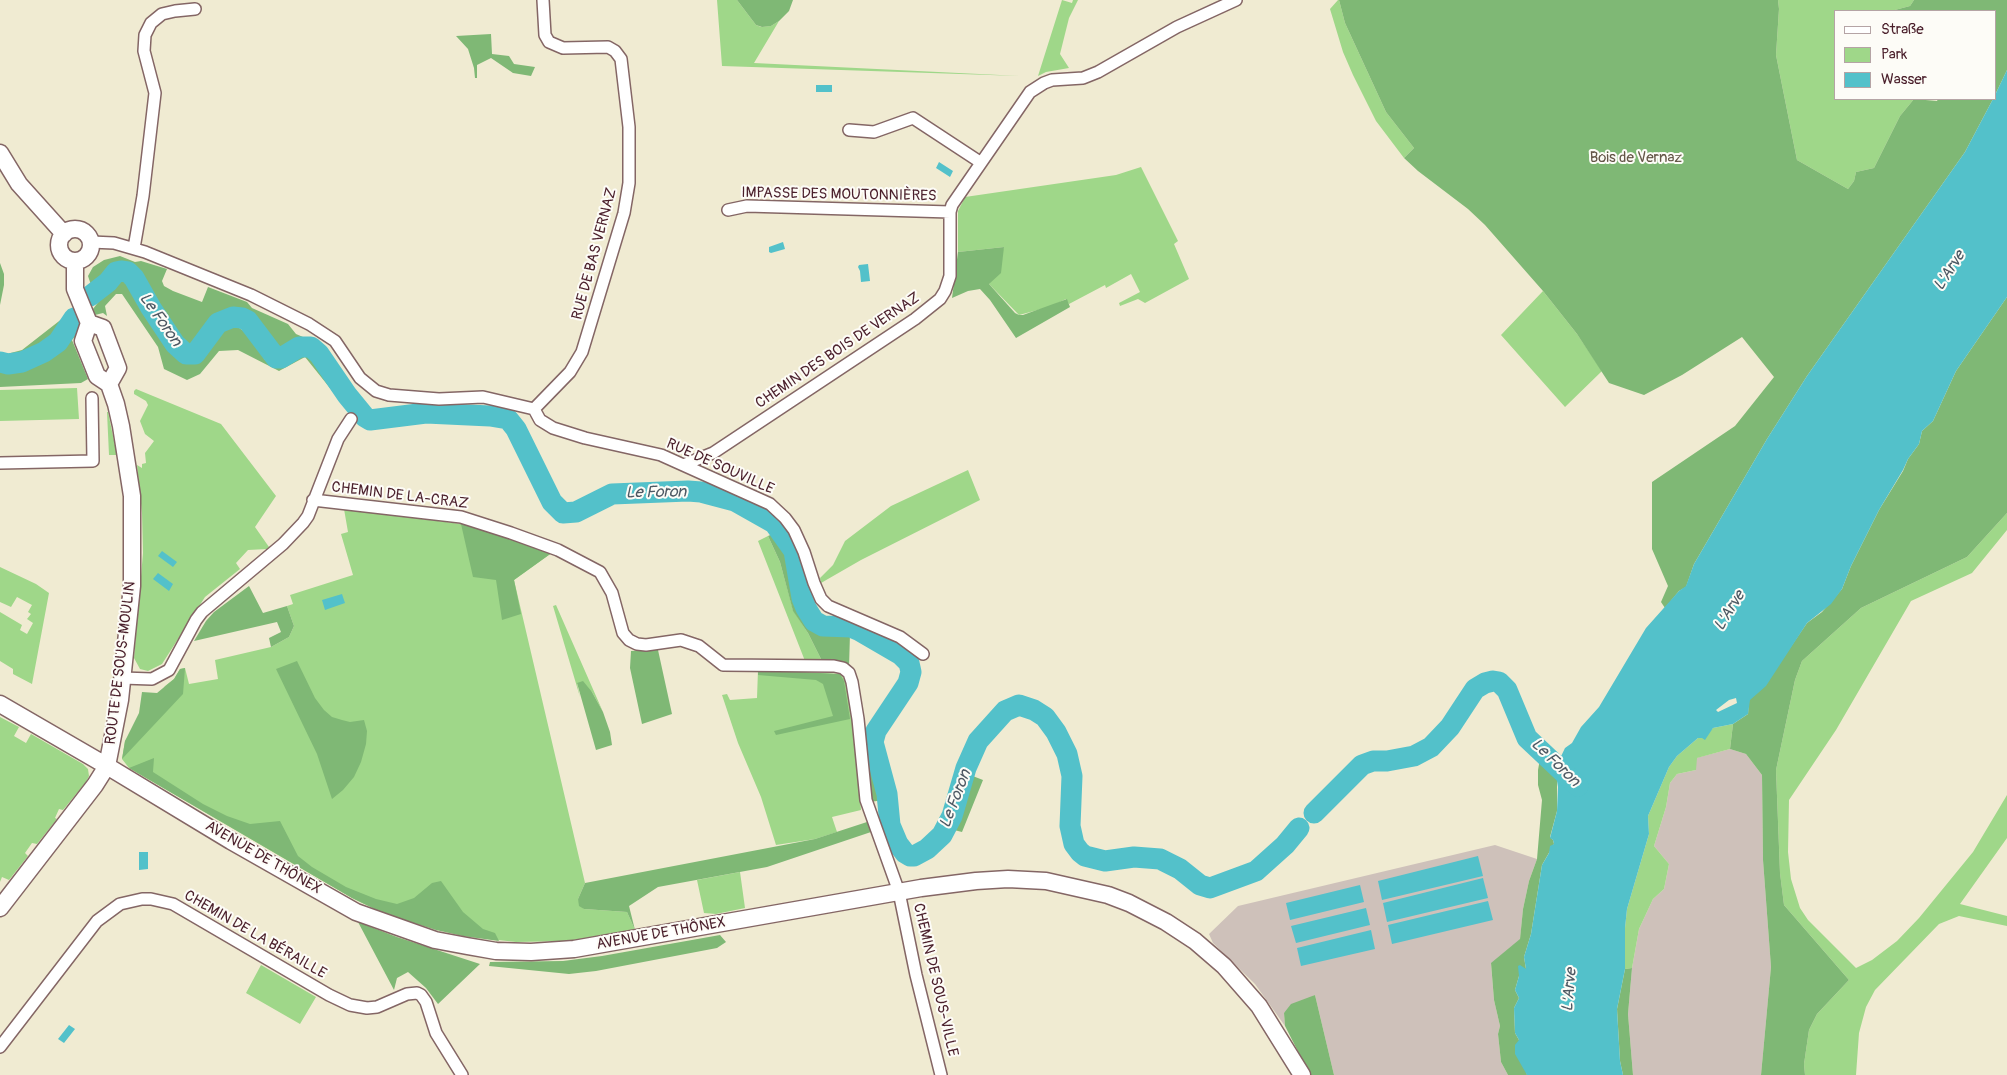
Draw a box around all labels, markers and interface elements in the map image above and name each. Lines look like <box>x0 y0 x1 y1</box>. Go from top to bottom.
legend <box>1834 10 1997 100</box>
text: Straße <box>1881 20 1924 39</box>
text: Park <box>1881 45 1907 64</box>
text: Wasser <box>1881 70 1927 89</box>
park label: Bois de Vernaz <box>1590 149 1682 167</box>
street label: IMPASSE DES MOUTONNIÈRES <box>741 184 937 206</box>
street label: RUE DE BAS VERNAZ <box>569 186 621 322</box>
water label: L'Arve <box>1930 248 1970 294</box>
street label: CHEMIN DES BOIS DE VERNAZ <box>752 289 924 413</box>
water label: Le Foron <box>135 290 185 350</box>
street label: RUE DE SOUVILLE <box>663 435 777 499</box>
street label: CHEMIN DE LA-CRAZ <box>330 479 470 513</box>
water label: Le Foron <box>625 483 687 503</box>
street label: ROUTE DE SOUS-MOULIN <box>102 580 140 746</box>
water label: L'Arve <box>1710 588 1750 634</box>
water label: Le Foron <box>1527 735 1583 791</box>
water label: Le Foron <box>936 767 976 831</box>
street label: AVENUE DE THÔNEX <box>202 817 324 899</box>
street label: CHEMIN DE LA BÉRAILLE <box>181 887 329 983</box>
street label: CHEMIN DE SOUS-VILLE <box>909 902 961 1058</box>
street label: AVENUE DE THÔNEX <box>595 914 727 954</box>
water label: L'Arve <box>1559 968 1581 1012</box>

